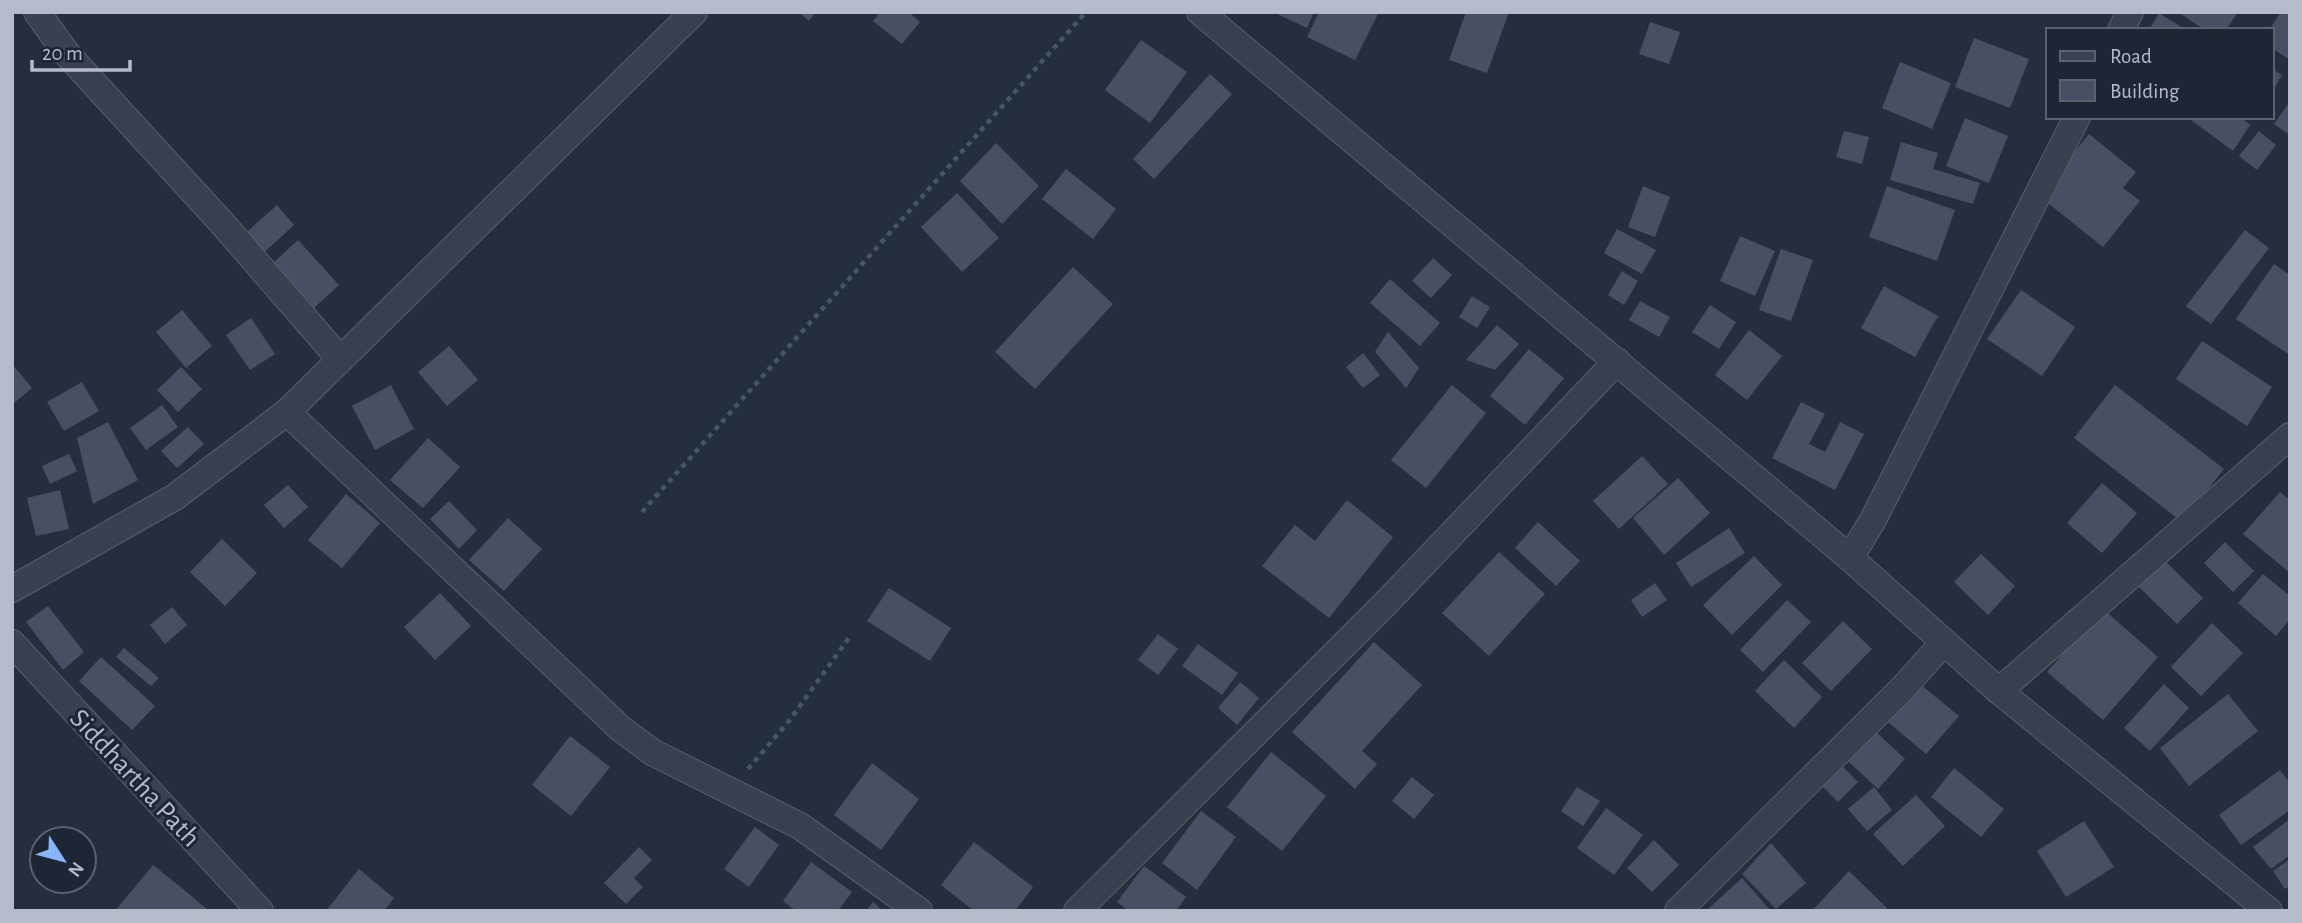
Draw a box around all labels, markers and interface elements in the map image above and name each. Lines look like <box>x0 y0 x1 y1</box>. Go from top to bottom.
scale bar <box>32 28 130 72</box>
legend <box>2046 28 2274 119</box>
text: 20 m <box>42 43 83 64</box>
text: Road <box>2110 46 2152 67</box>
text: Building <box>2110 81 2180 102</box>
street label: Siddhartha Path <box>64 704 205 852</box>
north arrow <box>28 825 98 895</box>
text: N <box>64 858 87 880</box>

